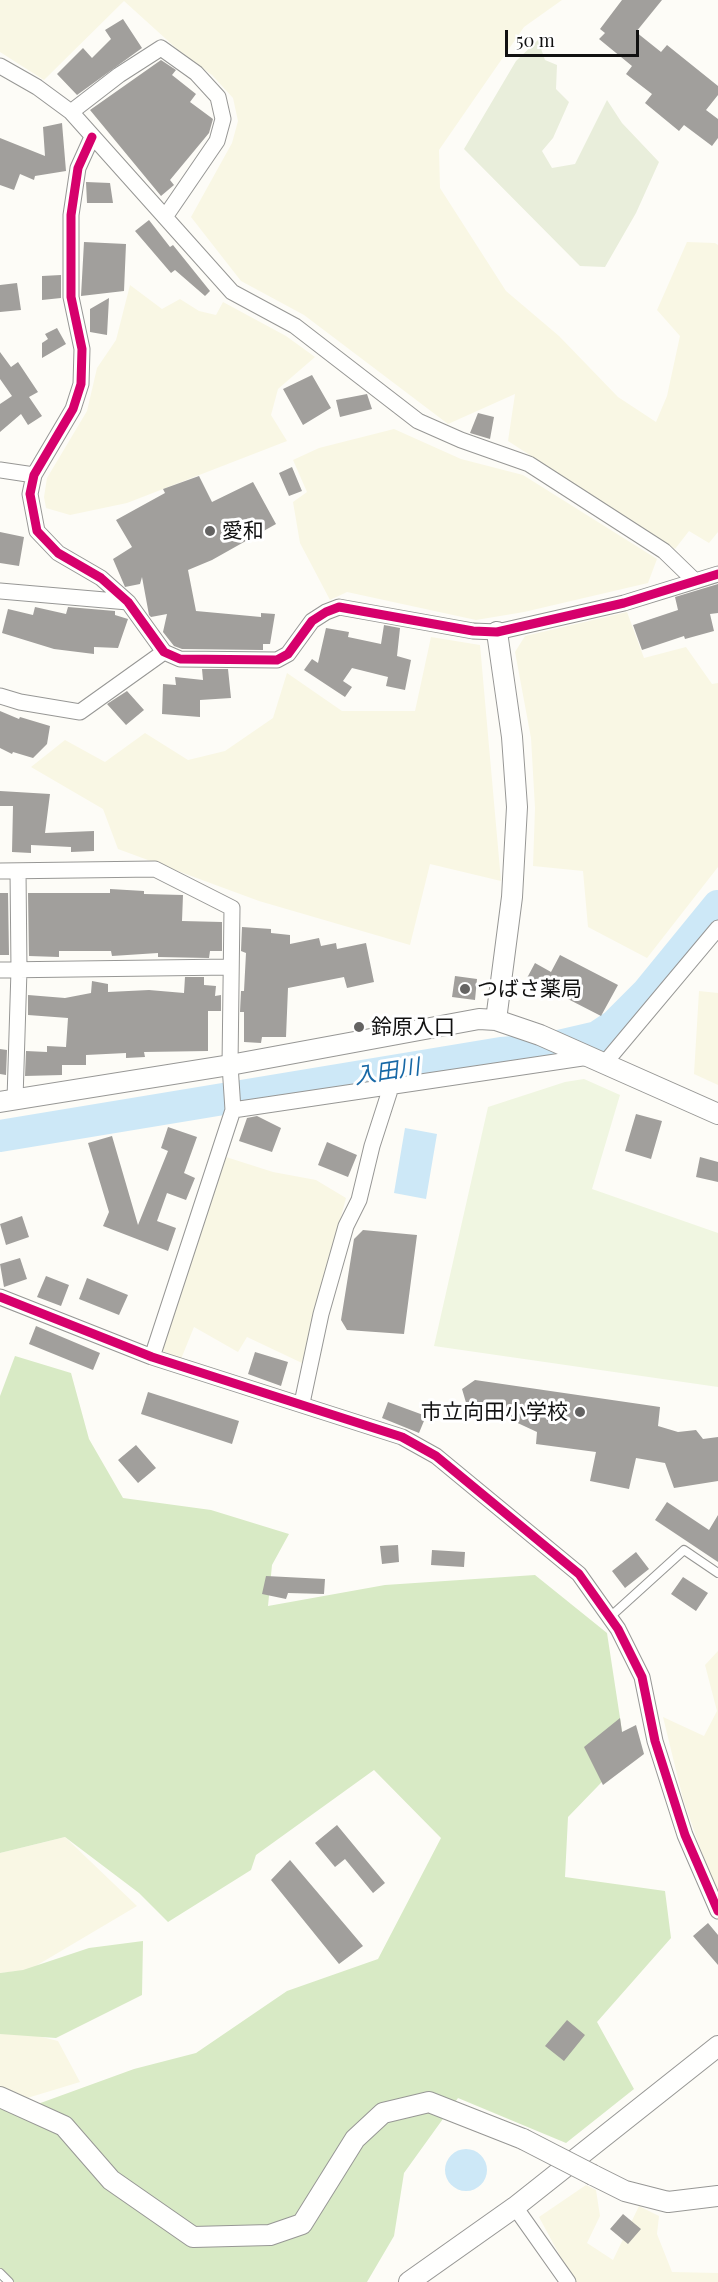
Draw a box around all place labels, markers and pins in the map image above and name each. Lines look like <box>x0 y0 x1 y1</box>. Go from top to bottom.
place label: 愛和 <box>222 518 264 544</box>
marker: 愛和 <box>203 524 217 538</box>
place label: つばさ薬局 <box>477 976 582 1002</box>
marker: つばさ薬局 <box>458 982 472 996</box>
place label: 鈴原入口 <box>371 1014 455 1040</box>
marker: 鈴原入口 <box>352 1020 366 1034</box>
place label: 市立向田小学校 <box>421 1399 568 1425</box>
marker: 市立向田小学校 <box>573 1405 587 1419</box>

